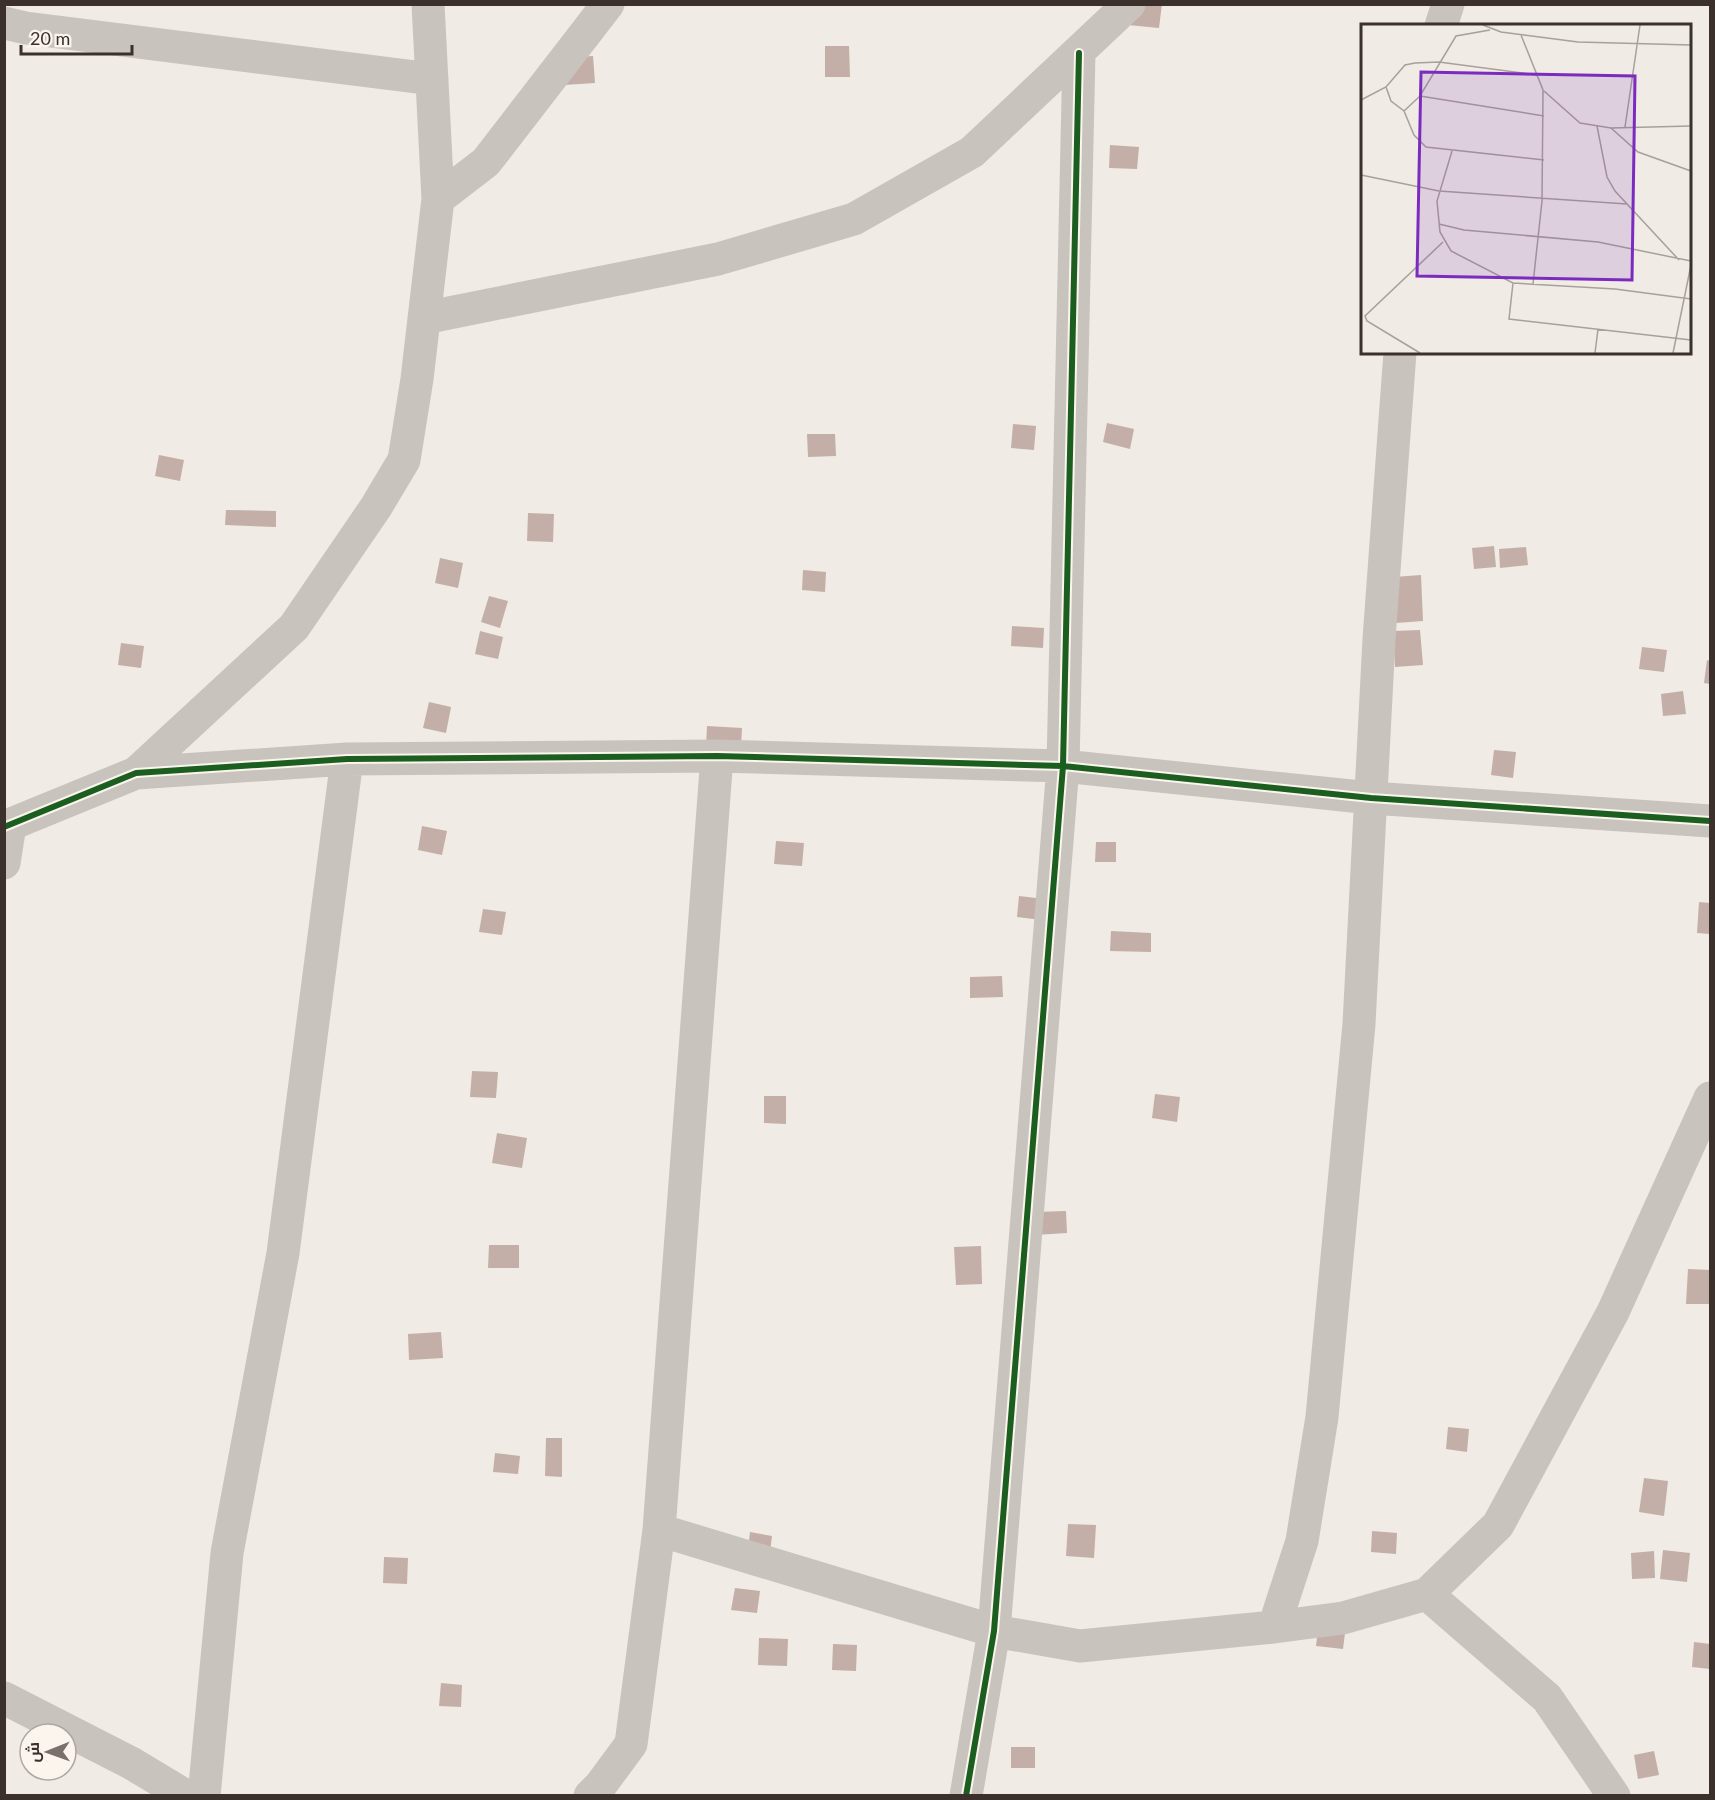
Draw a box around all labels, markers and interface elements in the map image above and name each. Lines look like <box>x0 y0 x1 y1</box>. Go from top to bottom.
scale bar <box>21 18 132 56</box>
inset map <box>1361 24 1691 354</box>
text: 20 m <box>30 27 70 49</box>
north arrow <box>18 1722 78 1782</box>
text: ش <box>23 1742 43 1763</box>

